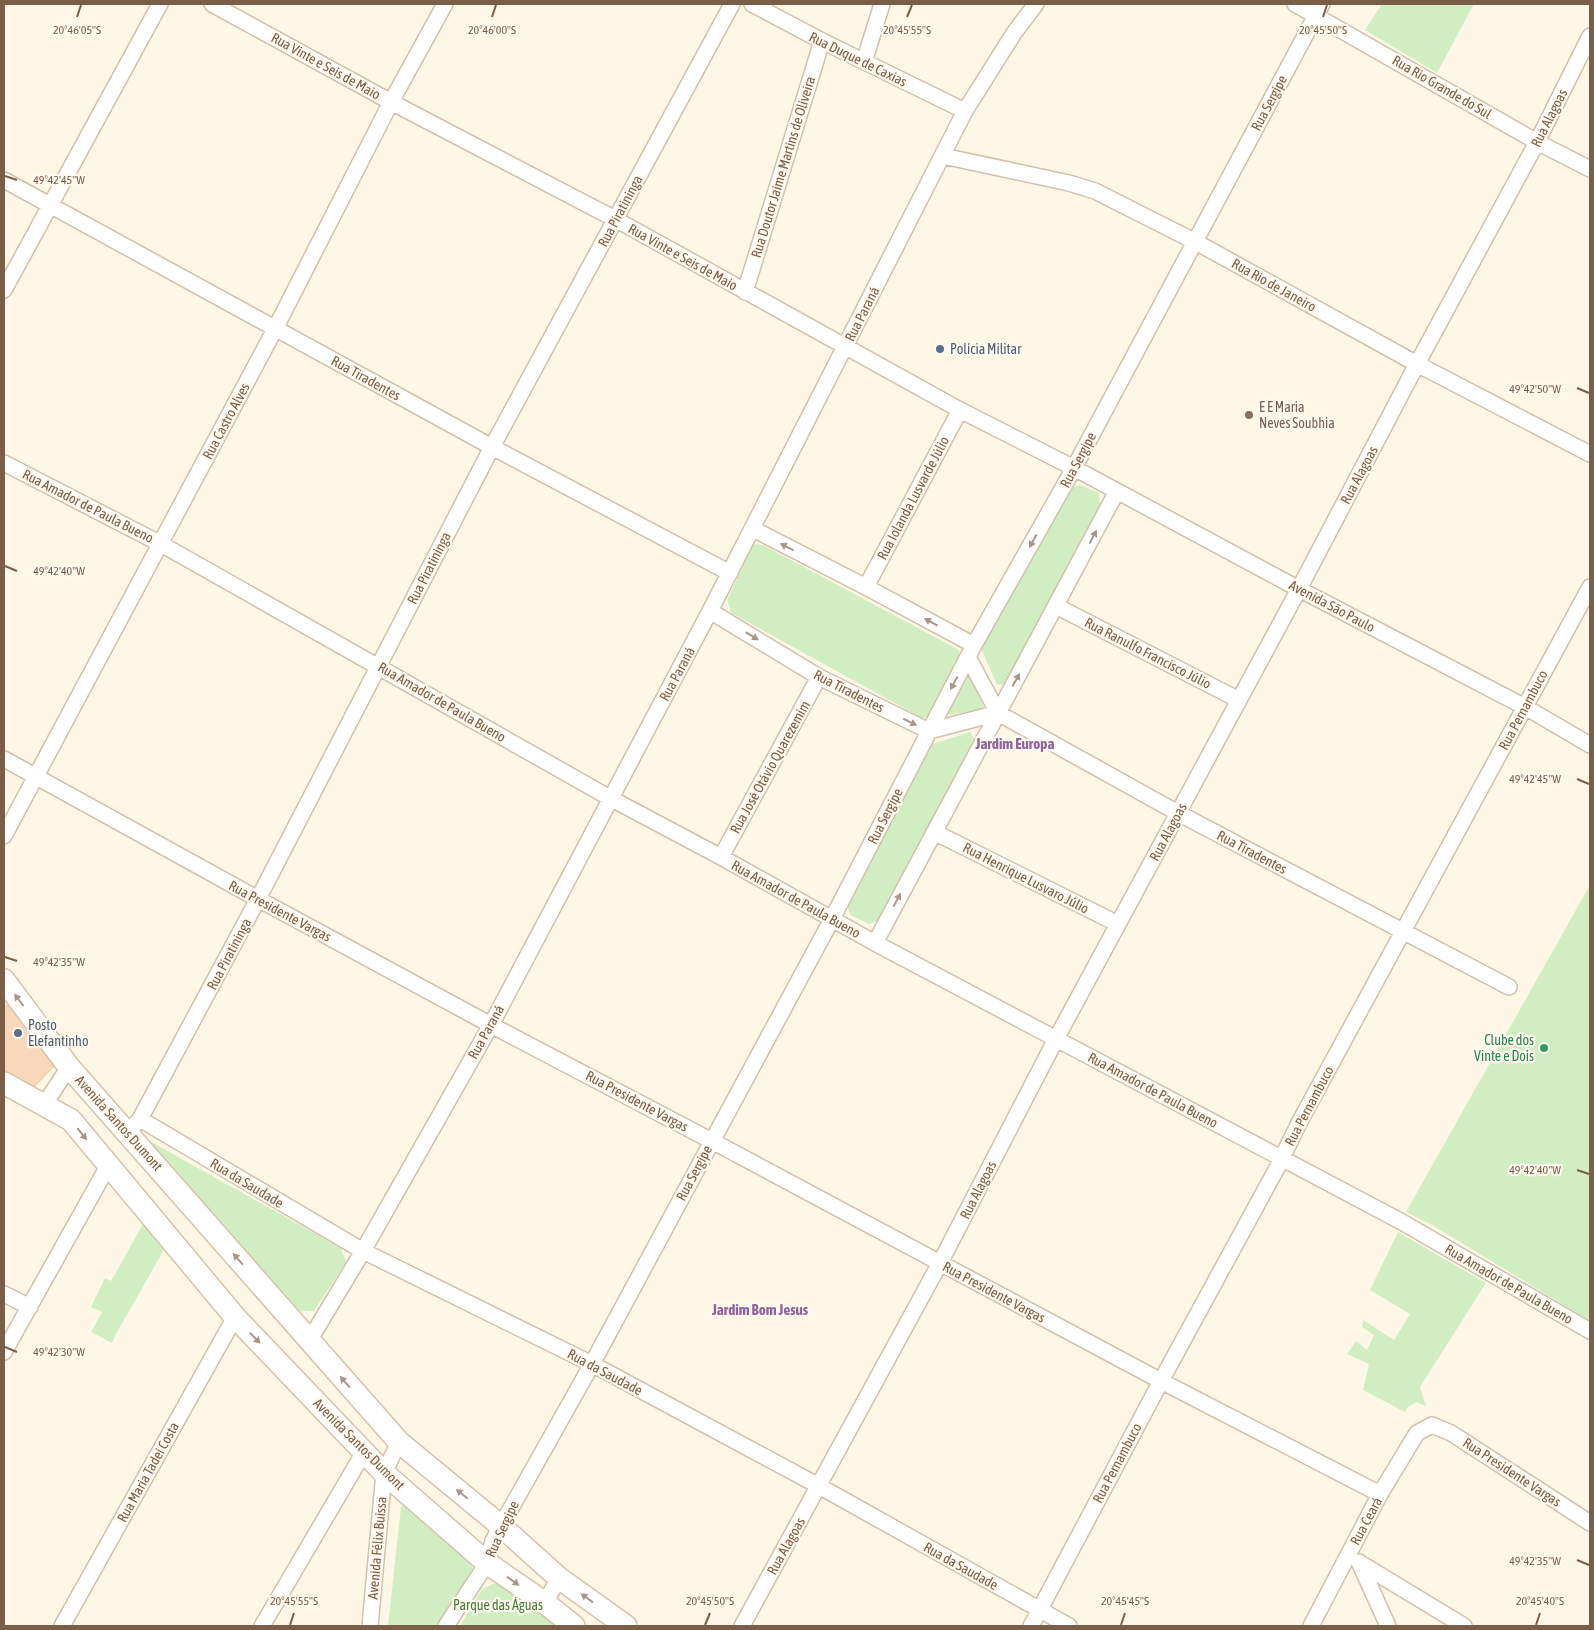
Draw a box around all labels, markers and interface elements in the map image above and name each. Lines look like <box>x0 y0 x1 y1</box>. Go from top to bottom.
text: 20°46'05"S <box>53 23 101 37</box>
text: 20°46'00"S <box>468 23 516 37</box>
text: 20°45'55"S <box>883 23 931 37</box>
text: 20°45'50"S <box>1299 23 1347 37</box>
street label: Rua Duque de Caxias <box>807 28 909 90</box>
street label: Rua Vinte e Seis de Maio <box>269 29 383 103</box>
street label: Rua Rio Grande do Sul <box>1390 52 1495 122</box>
street label: Rua Sergipe <box>1248 73 1290 133</box>
street label: Rua Doutor Jaime Martins de Oliveira <box>748 74 818 260</box>
street label: Rua Alagoas <box>1528 86 1570 150</box>
text: 49°42'45"W <box>33 173 85 187</box>
street label: Rua Piratininga <box>594 173 646 249</box>
street label: Rua Vinte e Seis de Maio <box>626 220 740 294</box>
street label: Rua Rio de Janeiro <box>1229 255 1319 315</box>
street label: Rua Paraná <box>841 284 883 344</box>
place label: Polícia Militar <box>950 341 1022 357</box>
marker: Polícia Militar <box>934 343 946 355</box>
street label: Rua Tiradentes <box>329 352 403 404</box>
street label: Rua Castro Alves <box>199 380 253 462</box>
text: 49°42'50"W <box>1509 382 1561 396</box>
place label: E E Maria Neves Soubhia <box>1259 399 1335 431</box>
marker: E E Maria Neves Soubhia <box>1243 409 1255 421</box>
street label: Rua Sergipe <box>1057 430 1099 490</box>
street label: Rua Iolanda Lusvarde Júlio <box>874 434 952 562</box>
street label: Rua Alagoas <box>1337 443 1381 507</box>
street label: Rua Amador de Paula Bueno <box>20 466 156 546</box>
street label: Rua Piratininga <box>404 529 454 607</box>
one-way arrow <box>1089 529 1097 544</box>
one-way arrow <box>1028 535 1037 548</box>
one-way arrow <box>780 543 794 551</box>
text: 49°42'40"W <box>33 564 85 578</box>
street label: Avenida São Paulo <box>1286 577 1378 635</box>
street label: Rua Ranulfo Francisco Júlio <box>1082 614 1214 692</box>
one-way arrow <box>924 618 938 626</box>
one-way arrow <box>746 632 759 641</box>
street label: Rua Paraná <box>656 644 698 704</box>
street label: Rua Amador de Paula Bueno <box>375 659 509 745</box>
street label: Rua Tiradentes <box>811 666 887 716</box>
street label: Rua Pernambuco <box>1495 667 1551 753</box>
one-way arrow <box>1012 672 1020 687</box>
one-way arrow <box>950 676 958 691</box>
street label: Rua José Otávio Quarezemim <box>727 698 813 836</box>
one-way arrow <box>903 718 917 726</box>
district label: Jardim Europa <box>975 735 1054 752</box>
text: 49°42'45"W <box>1509 772 1561 786</box>
street label: Rua Sergipe <box>864 785 906 847</box>
street label: Rua Alagoas <box>1146 800 1190 864</box>
street label: Rua Tiradentes <box>1214 827 1290 877</box>
street label: Rua Henrique Lusvaro Júlio <box>960 839 1092 917</box>
street label: Rua Amador de Paula Bueno <box>729 857 863 941</box>
street label: Rua Presidente Vargas <box>226 877 334 945</box>
one-way arrow <box>893 893 901 907</box>
street label: Rua Piratininga <box>203 916 255 992</box>
text: 49°42'35"W <box>33 955 85 969</box>
one-way arrow <box>14 993 24 1007</box>
street label: Rua Paraná <box>465 1002 507 1062</box>
place label: Posto Elefantinho <box>28 1017 88 1049</box>
marker: Posto Elefantinho <box>12 1027 24 1039</box>
place label: Clube dos Vinte e Dois <box>1474 1032 1534 1064</box>
marker: Clube dos Vinte e Dois <box>1538 1042 1550 1054</box>
street label: Rua Amador de Paula Bueno <box>1085 1049 1221 1131</box>
street label: Rua Pernambuco <box>1281 1063 1337 1149</box>
street label: Rua Presidente Vargas <box>583 1067 691 1135</box>
street label: Avenida Santos Dumont <box>72 1072 166 1174</box>
one-way arrow <box>77 1127 88 1140</box>
street label: Rua Sergipe <box>673 1143 715 1203</box>
street label: Rua da Saudade <box>208 1155 286 1211</box>
street label: Rua Alagoas <box>957 1158 999 1222</box>
text: 49°42'40"W <box>1509 1163 1561 1177</box>
street label: Rua Amador de Paula Bueno <box>1442 1241 1576 1327</box>
one-way arrow <box>232 1254 244 1266</box>
street label: Rua Presidente Vargas <box>940 1258 1048 1326</box>
district label: Jardim Bom Jesus <box>711 1301 809 1318</box>
one-way arrow <box>249 1332 261 1344</box>
text: 49°42'30"W <box>33 1345 85 1359</box>
street label: Rua da Saudade <box>565 1346 645 1398</box>
one-way arrow <box>339 1376 351 1388</box>
street label: Avenida Santos Dumont <box>310 1395 408 1493</box>
street label: Rua Maria Tadei Costa <box>114 1419 182 1525</box>
street label: Rua Pernambuco <box>1089 1420 1145 1506</box>
street label: Rua Presidente Vargas <box>1460 1434 1564 1510</box>
one-way arrow <box>455 1489 468 1500</box>
street label: Rua Ceará <box>1347 1494 1385 1548</box>
street label: Avenida Félix Buissa <box>365 1496 389 1600</box>
street label: Rua Sergipe <box>482 1498 522 1560</box>
street label: Rua Alagoas <box>764 1515 808 1577</box>
street label: Rua da Saudade <box>921 1539 1001 1593</box>
text: 49°42'35"W <box>1509 1554 1561 1568</box>
one-way arrow <box>506 1576 520 1586</box>
one-way arrow <box>580 1593 594 1603</box>
text: 20°45'55"S <box>270 1594 318 1608</box>
text: 20°45'50"S <box>686 1594 734 1608</box>
text: 20°45'45"S <box>1101 1594 1149 1608</box>
text: 20°45'40"S <box>1516 1594 1564 1608</box>
park label: Parque das Águas <box>453 1597 543 1613</box>

